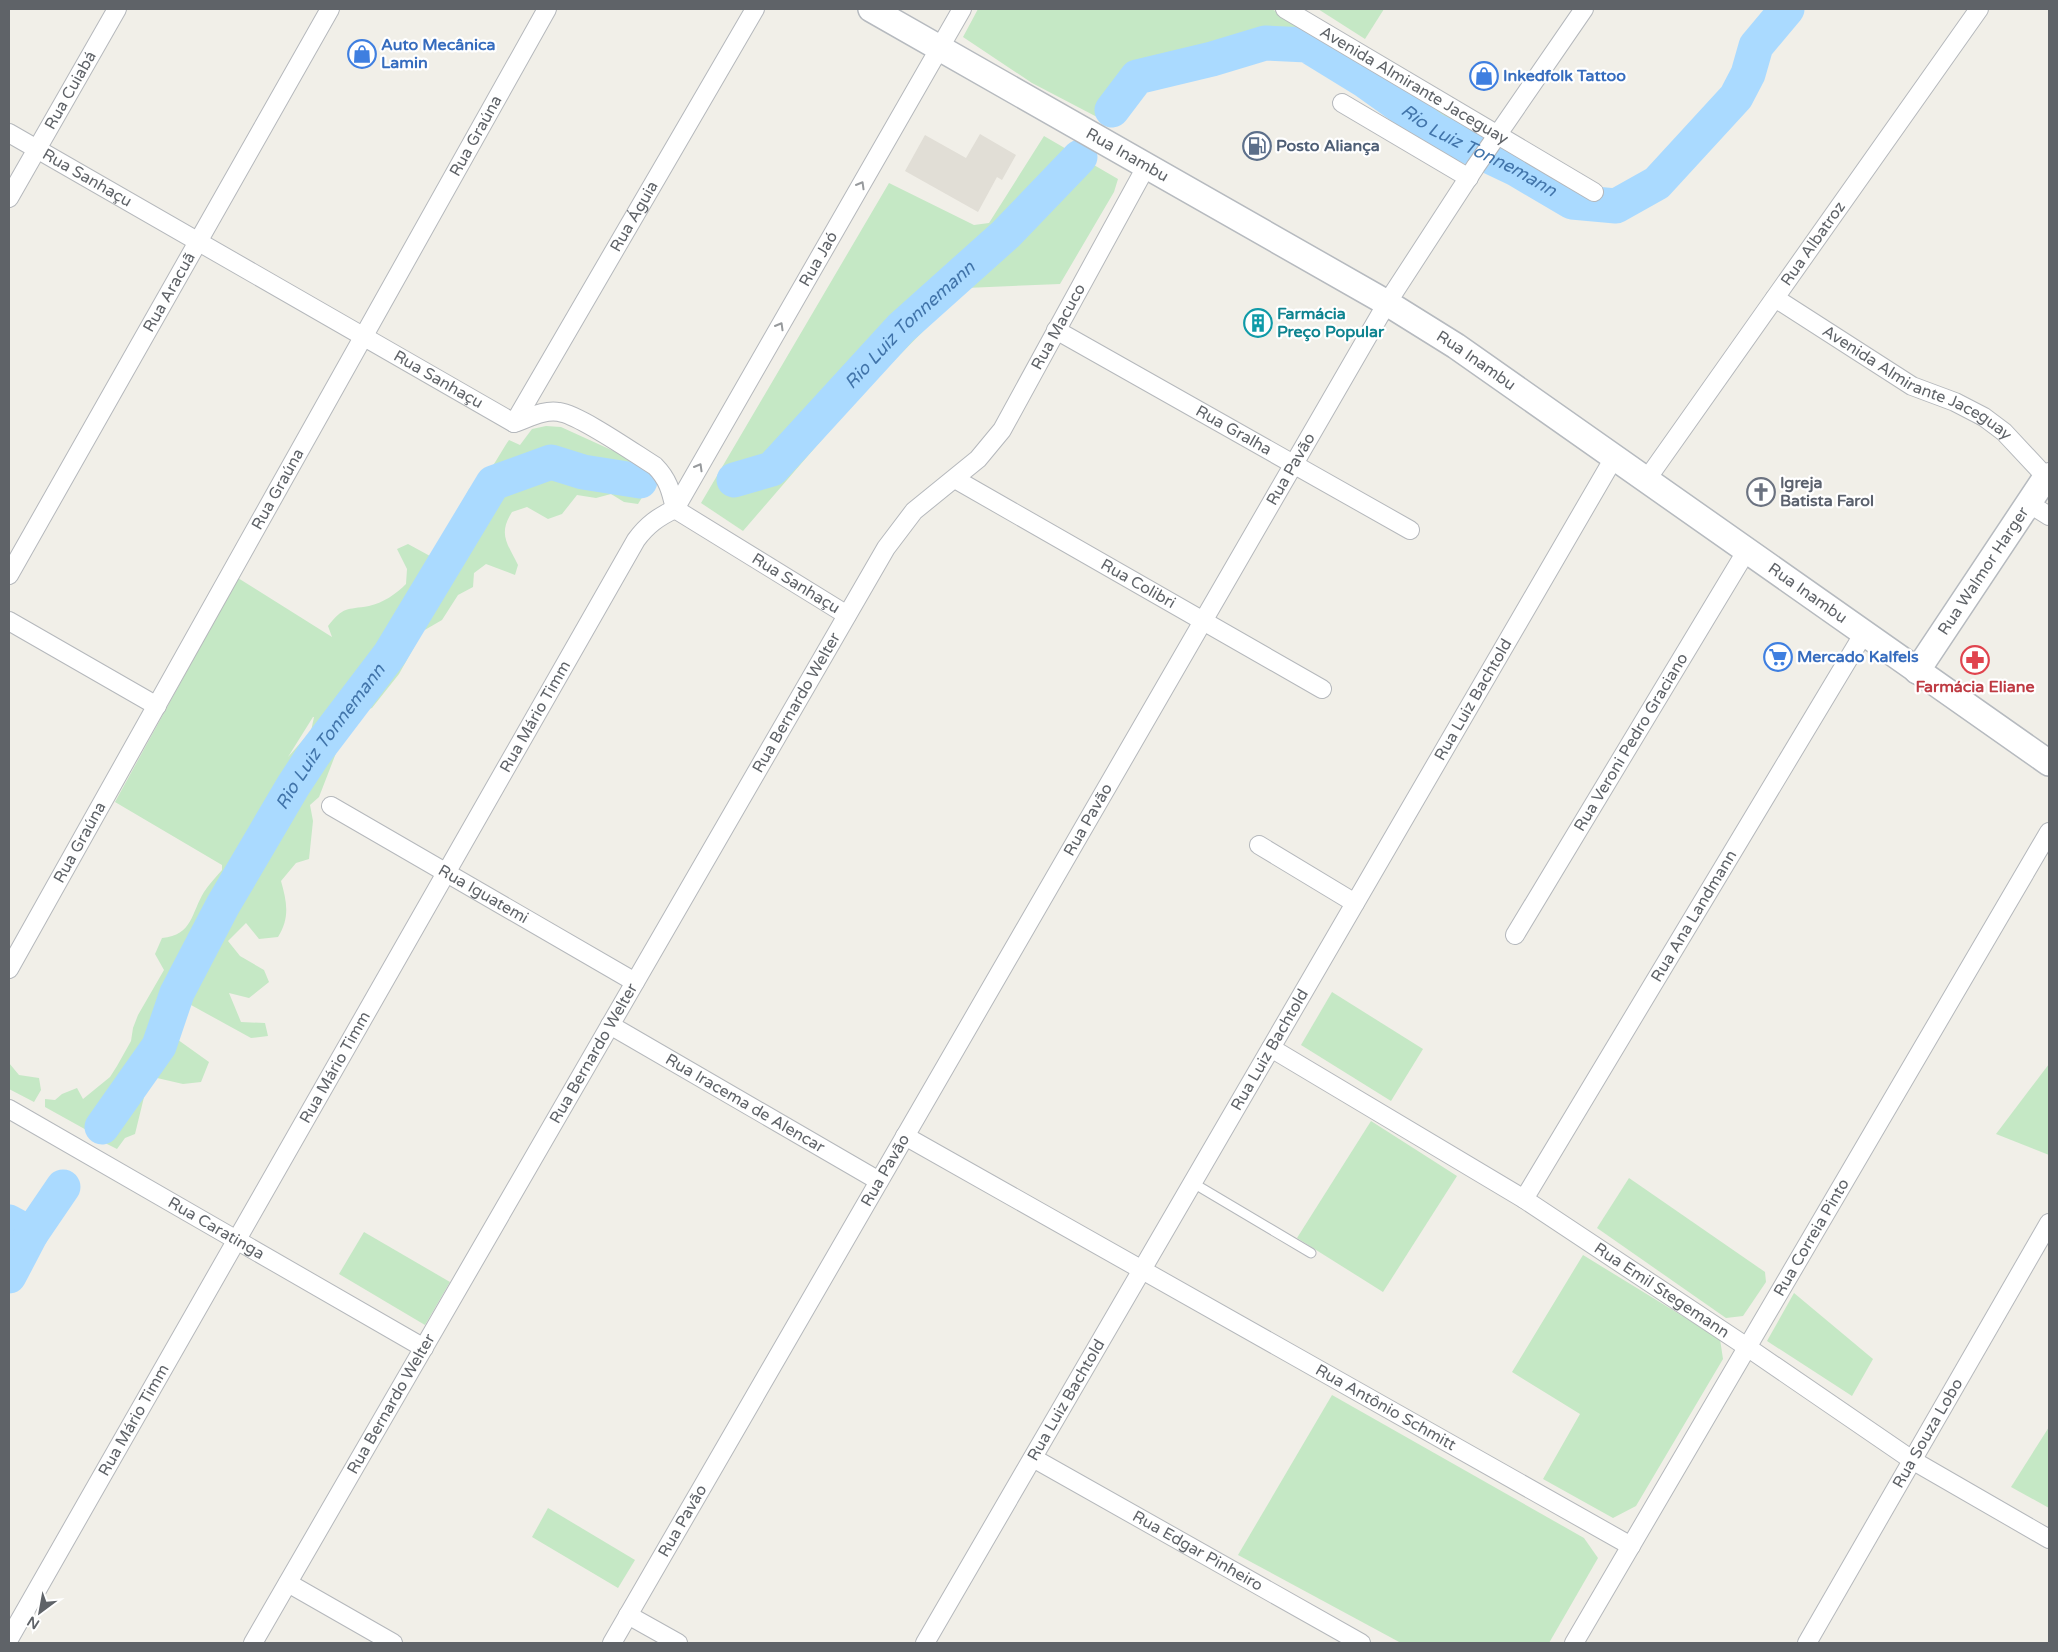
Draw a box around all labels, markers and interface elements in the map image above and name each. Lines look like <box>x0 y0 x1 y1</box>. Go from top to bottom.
street label: Avenida Almirante Jaceguay <box>1316 22 1512 149</box>
place label: Auto Mecânica Lamin <box>381 35 495 73</box>
shop icon: Auto Mecânica Lamin <box>347 39 377 69</box>
street label: Rua Cuiabá <box>40 48 101 133</box>
shop icon: Inkedfolk Tattoo <box>1469 61 1499 91</box>
place label: Inkedfolk Tattoo <box>1503 66 1626 86</box>
street label: Rua Graúna <box>445 92 507 180</box>
water label: Rio Luiz Tonnemann <box>1397 99 1562 202</box>
street label: Rua Inambu <box>1082 124 1172 187</box>
fuel station icon: Posto Aliança <box>1242 131 1272 161</box>
place label: Posto Aliança <box>1276 136 1380 156</box>
street label: Rua Sanhaçu <box>39 144 135 211</box>
street label: Rua Águia <box>606 177 663 256</box>
one-way arrow <box>855 181 865 190</box>
street label: Rua Albatroz <box>1776 198 1850 290</box>
street label: Rua Jaó <box>795 228 842 290</box>
street label: Rua Aracuã <box>139 249 200 336</box>
water label: Rio Luiz Tonnemann <box>840 256 980 393</box>
street label: Rua Macuco <box>1027 280 1090 373</box>
place label: Farmácia Preço Popular <box>1277 304 1385 342</box>
building icon: Farmácia Preço Popular <box>1243 308 1273 338</box>
street label: Avenida Almirante Jaceguay <box>1819 321 2017 445</box>
one-way arrow <box>774 322 784 331</box>
street label: Rua Inambu <box>1433 326 1520 395</box>
street label: Rua Sanhaçu <box>390 346 487 413</box>
street label: Rua Gralha <box>1192 401 1275 460</box>
street label: Rua Pavão <box>1262 429 1320 509</box>
street label: Rua Graúna <box>247 445 309 533</box>
one-way arrow <box>693 463 703 472</box>
place label: Igreja Batista Farol <box>1780 473 1874 511</box>
church icon: Igreja Batista Farol <box>1746 477 1776 507</box>
street label: Rua Walmor Harger <box>1934 502 2034 639</box>
street label: Rua Sanhaçu <box>748 549 844 618</box>
street label: Rua Colibri <box>1097 554 1179 613</box>
street label: Rua Inambu <box>1764 559 1851 628</box>
street label: Rua Bernardo Welter <box>748 628 845 777</box>
street label: Rua Luiz Bachtold <box>1430 635 1516 764</box>
supermarket icon: Mercado Kalfels <box>1763 642 1793 672</box>
pharmacy icon: Farmácia Eliane <box>1960 645 1990 675</box>
place label: Mercado Kalfels <box>1797 647 1919 667</box>
street label: Rua Veroni Pedro Graciano <box>1570 649 1693 835</box>
street label: Rua Mário Timm <box>495 657 575 776</box>
water label: Rio Luiz Tonnemann <box>271 659 390 813</box>
place label: Farmácia Eliane <box>1916 677 2034 697</box>
street label: Rua Pavão <box>1059 780 1117 860</box>
street label: Rua Graúna <box>49 798 111 887</box>
street label: Rua Ana Landmann <box>1647 847 1741 986</box>
street label: Rua Iguatemi <box>435 860 532 928</box>
street label: Rua Bernardo Welter <box>545 979 643 1127</box>
street label: Rua Luiz Bachtold <box>1227 985 1313 1114</box>
street label: Rua Mário Timm <box>295 1008 375 1127</box>
street label: Rua Iracema de Alencar <box>662 1049 829 1158</box>
street label: Rua Pavão <box>857 1130 914 1210</box>
street label: Rua Correia Pinto <box>1769 1175 1854 1300</box>
street label: Rua Caratinga <box>164 1193 268 1264</box>
street label: Rua Emil Stegemann <box>1590 1238 1733 1343</box>
street label: Rua Bernardo Welter <box>343 1330 440 1478</box>
street label: Rua Luiz Bachtold <box>1023 1336 1109 1465</box>
street label: Rua Antônio Schmitt <box>1312 1360 1459 1455</box>
street label: Rua Mário Timm <box>94 1361 174 1480</box>
street label: Rua Souza Lobo <box>1888 1375 1967 1492</box>
street label: Rua Pavão <box>654 1481 711 1561</box>
street label: Rua Edgar Pinheiro <box>1129 1506 1266 1596</box>
north arrow <box>15 1587 65 1637</box>
text: N <box>24 1612 43 1633</box>

